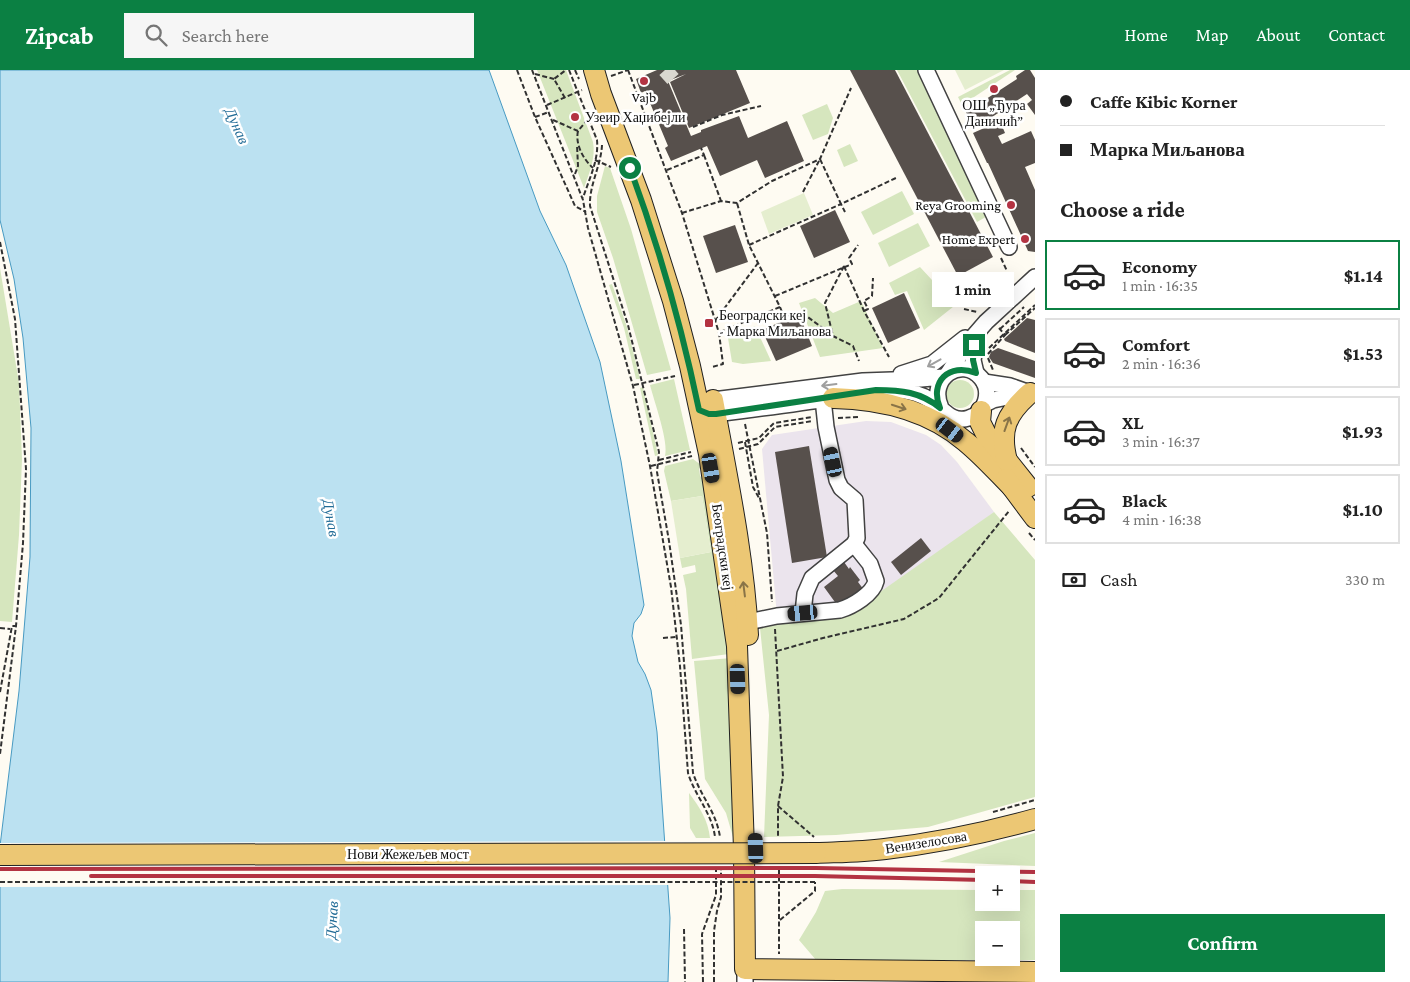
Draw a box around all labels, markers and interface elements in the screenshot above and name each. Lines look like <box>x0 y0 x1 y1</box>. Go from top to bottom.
search box <box>124 13 474 58</box>
icon: search <box>142 21 170 49</box>
text: Zipcab <box>25 22 94 49</box>
text: Search here <box>182 25 269 46</box>
text: Home <box>1125 25 1168 45</box>
text: Map <box>1196 25 1228 45</box>
text: About <box>1256 25 1300 45</box>
text: Contact <box>1328 25 1385 45</box>
marker: Vajb <box>638 75 650 87</box>
marker: ОШ „Ђура Даничић” <box>988 83 1000 95</box>
place label: Vajb <box>632 89 656 106</box>
text: Caffe Kibic Korner <box>1090 91 1238 112</box>
place label: ОШ „Ђура Даничић” <box>962 97 1026 129</box>
water label: Дунав <box>221 104 252 147</box>
place label: Узеир Хаџибејли <box>585 109 686 125</box>
marker: Узеир Хаџибејли <box>569 111 581 123</box>
text: Марка Миљанова <box>1090 139 1245 160</box>
route start <box>619 157 641 179</box>
place label: Reya Grooming <box>915 197 1001 213</box>
text: Choose a ride <box>1060 197 1185 222</box>
marker: Reya Grooming <box>1005 199 1017 211</box>
place label: Home Expert <box>942 231 1015 247</box>
marker: Home Expert <box>1019 233 1031 245</box>
icon: car <box>1062 253 1107 298</box>
text: Economy <box>1122 256 1197 277</box>
text: $1.14 <box>1344 265 1383 286</box>
callout: 1 min <box>933 272 1015 308</box>
text: 1 min · 16:35 <box>1122 277 1198 294</box>
text: 1 min <box>955 281 991 298</box>
place label: Београдски кеј - Марка Миљанова <box>719 307 832 339</box>
marker: Београдски кеј - Марка Миљанова <box>703 317 715 329</box>
icon: car <box>1062 331 1107 376</box>
route end <box>963 334 985 356</box>
text: Comfort <box>1122 334 1190 355</box>
text: $1.53 <box>1343 343 1383 364</box>
text: 2 min · 16:36 <box>1122 355 1201 372</box>
one-way arrow <box>927 358 941 368</box>
one-way arrow <box>821 380 837 390</box>
one-way arrow <box>890 402 906 412</box>
icon: car <box>1062 409 1107 454</box>
text: XL <box>1122 412 1144 433</box>
car <box>933 415 966 445</box>
one-way arrow <box>1003 417 1012 432</box>
text: $1.93 <box>1342 421 1383 442</box>
text: 3 min · 16:37 <box>1122 433 1200 450</box>
car <box>822 446 843 478</box>
car <box>701 452 720 484</box>
icon: car <box>1062 487 1107 532</box>
text: Black <box>1122 490 1167 511</box>
water label: Дунав <box>320 496 342 538</box>
text: $1.10 <box>1342 499 1383 520</box>
street label: Београдски кеј <box>709 503 737 591</box>
text: 4 min · 16:38 <box>1122 511 1202 528</box>
icon: cash <box>1060 566 1088 594</box>
text: Cash <box>1100 569 1138 590</box>
text: 330 m <box>1345 571 1385 588</box>
one-way arrow <box>739 581 749 597</box>
car <box>787 604 818 622</box>
car <box>729 664 746 694</box>
street label: Венизелосова <box>884 828 969 856</box>
car <box>747 833 764 863</box>
street label: Нови Жежељев мост <box>347 846 469 862</box>
map controls <box>975 866 1020 966</box>
button: + <box>975 866 1020 911</box>
water label: Дунав <box>323 900 341 941</box>
button: Confirm <box>1060 914 1385 972</box>
button: − <box>975 921 1020 966</box>

